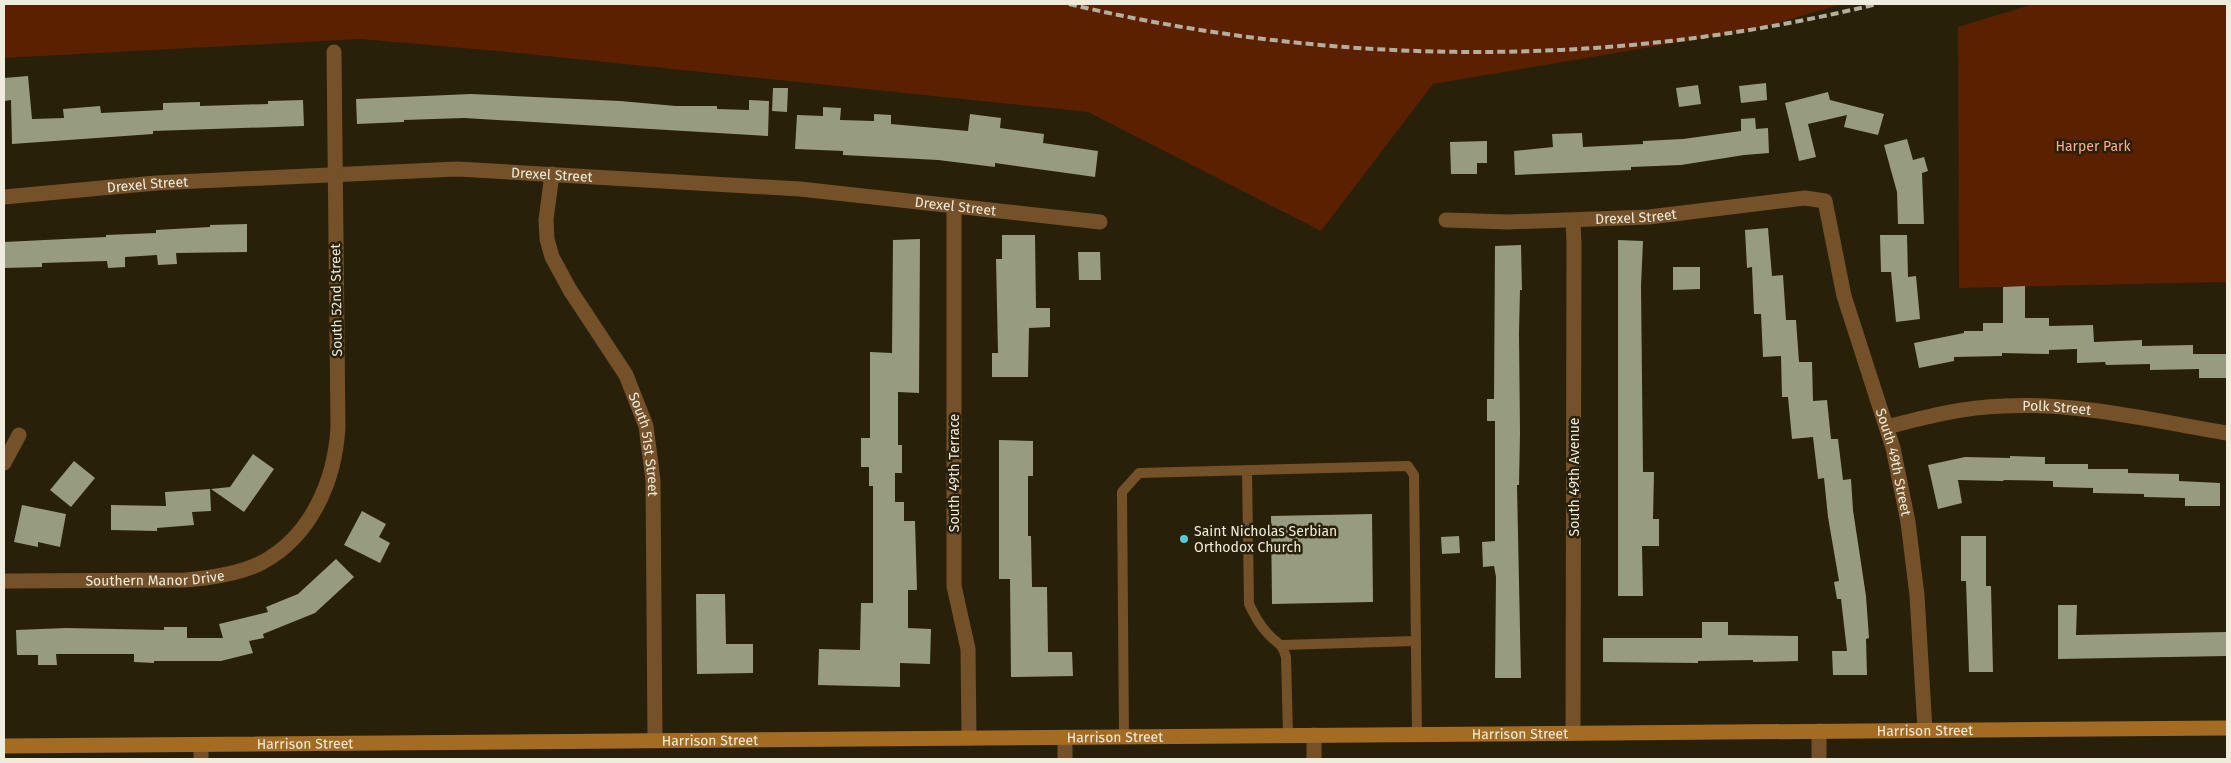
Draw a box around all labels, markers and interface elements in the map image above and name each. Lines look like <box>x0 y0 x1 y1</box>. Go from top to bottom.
park label: Harper Park <box>2055 138 2131 155</box>
street label: Drexel Street <box>511 164 594 186</box>
street label: Drexel Street <box>106 173 190 197</box>
street label: Drexel Street <box>914 194 998 220</box>
street label: Drexel Street <box>1595 206 1679 228</box>
street label: South 52nd Street <box>327 242 346 357</box>
street label: South 51st Street <box>625 390 661 498</box>
street label: Polk Street <box>2022 397 2093 419</box>
street label: South 49th Street <box>1872 406 1915 519</box>
street label: South 49th Terrace <box>946 414 963 532</box>
street label: South 49th Avenue <box>1566 418 1583 536</box>
place label: Saint Nicholas Serbian Orthodox Church <box>1194 523 1337 556</box>
marker: Saint Nicholas Serbian Orthodox Church <box>1178 533 1190 545</box>
street label: Southern Manor Drive <box>85 567 226 590</box>
street label: Harrison Street <box>1877 722 1974 740</box>
street label: Harrison Street <box>1472 725 1569 743</box>
street label: Harrison Street <box>1067 729 1164 746</box>
street label: Harrison Street <box>662 732 759 750</box>
street label: Harrison Street <box>257 735 354 753</box>

